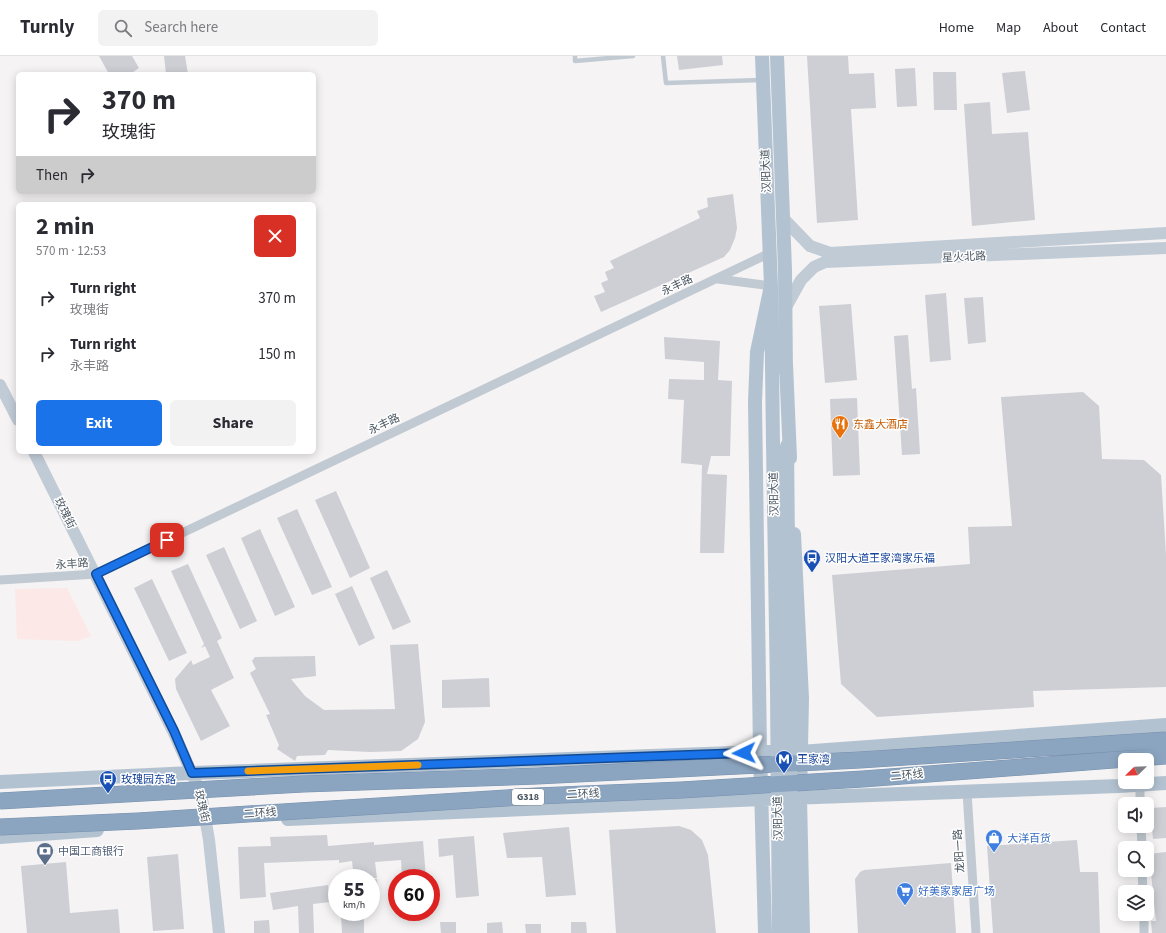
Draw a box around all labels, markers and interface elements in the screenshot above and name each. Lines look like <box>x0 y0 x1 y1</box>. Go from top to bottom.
search box <box>98 10 378 46</box>
text: Turnly <box>20 14 74 41</box>
icon: search <box>112 17 134 39</box>
text: Search here <box>144 17 218 38</box>
text: Home <box>939 18 974 38</box>
text: Map <box>996 18 1021 38</box>
text: About <box>1043 18 1078 38</box>
text: Contact <box>1100 18 1146 38</box>
text: 370 m <box>102 80 176 120</box>
icon: right <box>36 88 88 140</box>
text: 玫瑰街 <box>102 120 156 145</box>
street label: 汉阳大道 <box>758 149 774 193</box>
icon: right <box>76 164 98 186</box>
text: Then <box>36 165 68 186</box>
text: 2 min <box>36 209 94 244</box>
button: close <box>254 215 296 257</box>
text: 570 m · 12:53 <box>36 242 106 260</box>
street label: 星火北路 <box>942 248 986 266</box>
street label: 永丰路 <box>659 271 695 299</box>
text: Turn right <box>70 278 136 299</box>
icon: right <box>36 287 58 309</box>
text: 370 m <box>258 288 296 309</box>
text: 玫瑰街 <box>70 301 109 319</box>
text: Turn right <box>70 334 136 355</box>
icon: right <box>36 343 58 365</box>
text: 150 m <box>258 344 296 365</box>
text: 永丰路 <box>70 357 109 375</box>
button: Exit <box>36 400 162 446</box>
button: Share <box>170 400 296 446</box>
street label: 永丰路 <box>366 410 402 438</box>
restaurant icon: 东鑫大酒店 <box>830 414 850 439</box>
place label: 东鑫大酒店 <box>853 417 908 432</box>
street label: 汉阳大道 <box>766 472 782 516</box>
street label: 玫瑰街 <box>51 495 79 531</box>
pin <box>150 523 184 557</box>
icon: arrive <box>156 529 178 551</box>
bus stop icon: 汉阳大道王家湾家乐福 <box>802 548 822 573</box>
place label: 汉阳大道王家湾家乐福 <box>825 551 935 566</box>
street label: 永丰路 <box>55 555 89 573</box>
position arrow <box>723 732 765 774</box>
metro station icon: 王家湾 <box>774 749 794 774</box>
place label: 王家湾 <box>797 752 830 767</box>
north arrow <box>1118 753 1154 789</box>
map controls <box>1118 753 1154 921</box>
street label: 二环线 <box>890 766 924 784</box>
bus stop icon: 玫瑰园东路 <box>98 769 118 794</box>
place label: 玫瑰园东路 <box>121 772 176 787</box>
street label: 二环线 <box>566 786 600 802</box>
street label: 玫瑰街 <box>191 788 213 824</box>
road number: G318 <box>512 789 544 805</box>
street label: 汉阳大道 <box>770 796 786 840</box>
button: sound <box>1118 797 1154 833</box>
street label: 二环线 <box>243 804 277 822</box>
shop icon: 大洋百货 <box>984 828 1004 853</box>
street label: 龙阳一路 <box>950 829 968 873</box>
place label: 大洋百货 <box>1007 831 1051 846</box>
bank icon: 中国工商银行 <box>35 841 55 866</box>
button: search <box>1118 841 1154 877</box>
place label: 中国工商银行 <box>58 844 124 859</box>
speed limit sign: 60 <box>388 869 440 921</box>
text: 55 <box>343 876 365 904</box>
supermarket icon: 好美家家居广场 <box>895 881 915 906</box>
place label: 好美家家居广场 <box>918 884 995 899</box>
button: layers <box>1118 885 1154 921</box>
text: km/h <box>343 898 365 912</box>

